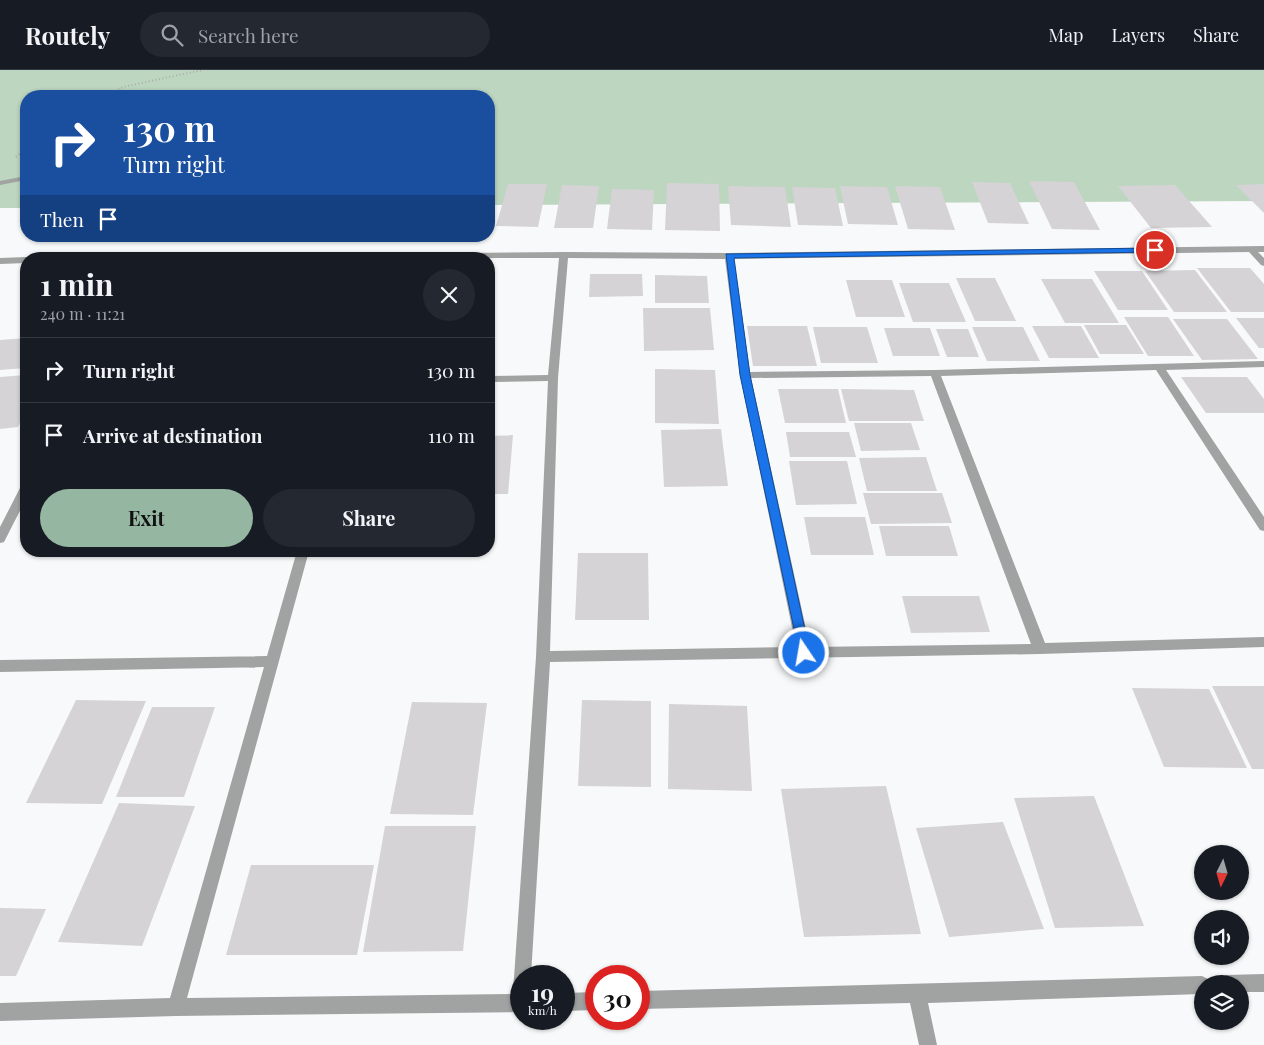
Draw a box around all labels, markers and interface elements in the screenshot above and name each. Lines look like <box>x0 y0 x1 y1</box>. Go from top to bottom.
search box <box>140 12 490 57</box>
text: Routely <box>25 19 110 51</box>
icon: search <box>158 21 186 49</box>
text: Search here <box>198 22 299 48</box>
text: Map <box>1048 23 1083 47</box>
text: Layers <box>1111 23 1165 47</box>
text: Share <box>1193 23 1239 47</box>
text: 130 m <box>123 104 216 151</box>
icon: right <box>40 110 105 175</box>
text: Turn right <box>123 149 225 179</box>
icon: arrive <box>94 205 122 233</box>
text: Then <box>40 206 84 232</box>
pin <box>1134 229 1176 271</box>
icon: arrive <box>1141 236 1169 264</box>
text: 1 min <box>40 264 114 304</box>
button: close <box>423 269 475 321</box>
text: 240 m · 11:21 <box>40 303 125 324</box>
icon: right <box>40 356 68 384</box>
text: Turn right <box>83 357 175 383</box>
text: 130 m <box>427 357 475 383</box>
icon: arrive <box>40 421 68 449</box>
text: Arrive at destination <box>83 422 263 448</box>
text: 110 m <box>428 422 475 448</box>
button: Exit <box>40 489 253 547</box>
button: Share <box>263 489 475 547</box>
position arrow <box>777 626 829 678</box>
north arrow <box>1194 845 1249 900</box>
map controls <box>1194 845 1249 1030</box>
button: sound <box>1194 910 1249 965</box>
speed limit sign: 30 <box>585 965 650 1030</box>
text: 19 <box>531 975 554 1008</box>
button: layers <box>1194 975 1249 1030</box>
text: km/h <box>528 1002 557 1018</box>

